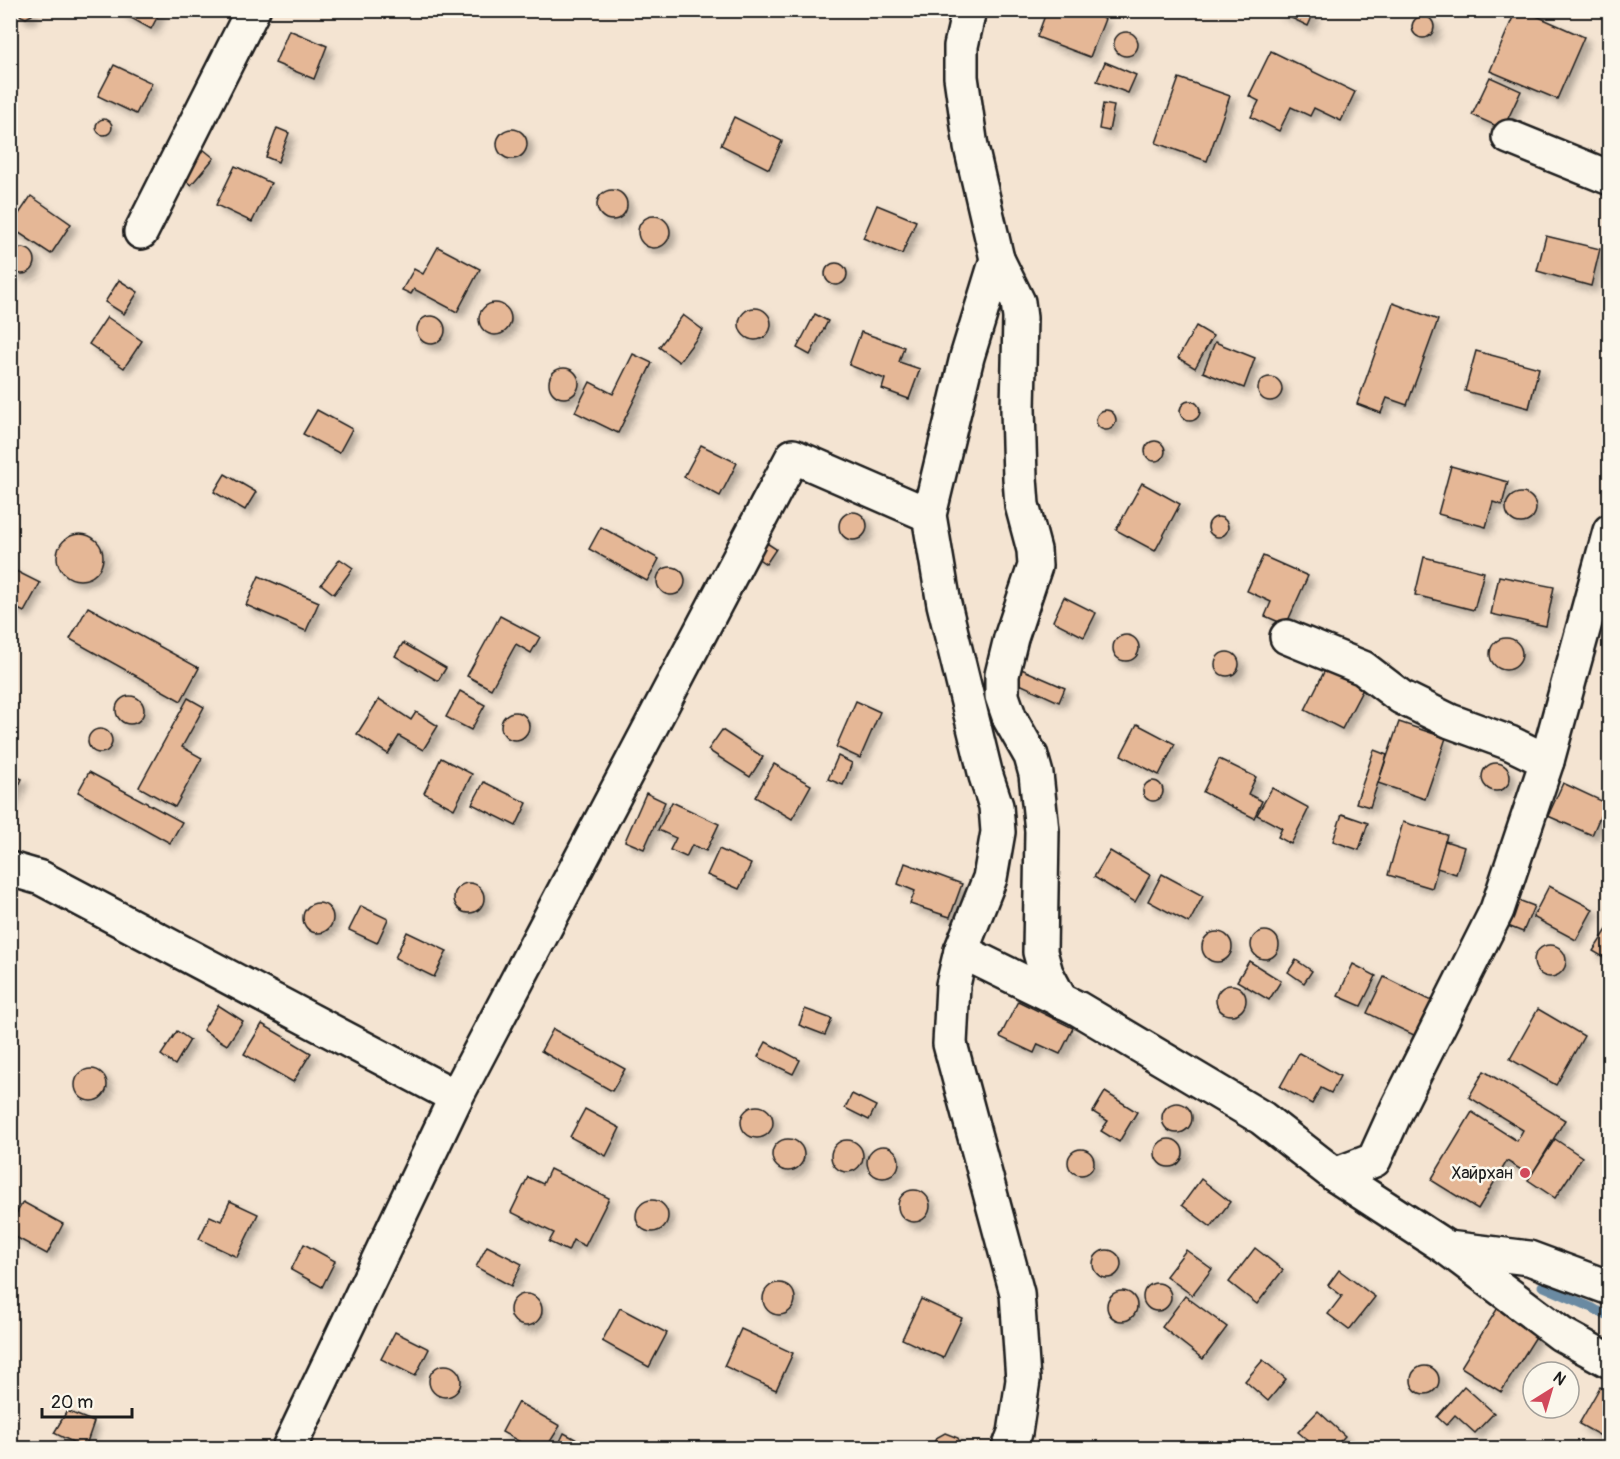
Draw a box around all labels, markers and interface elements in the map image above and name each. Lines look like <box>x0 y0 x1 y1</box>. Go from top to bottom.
place label: Хайрхан <box>1451 1162 1513 1185</box>
marker: Хайрхан <box>1518 1166 1532 1180</box>
north arrow <box>1521 1360 1581 1420</box>
text: N <box>1549 1368 1570 1390</box>
scale bar <box>42 1381 132 1419</box>
text: 20 m <box>51 1391 93 1414</box>

